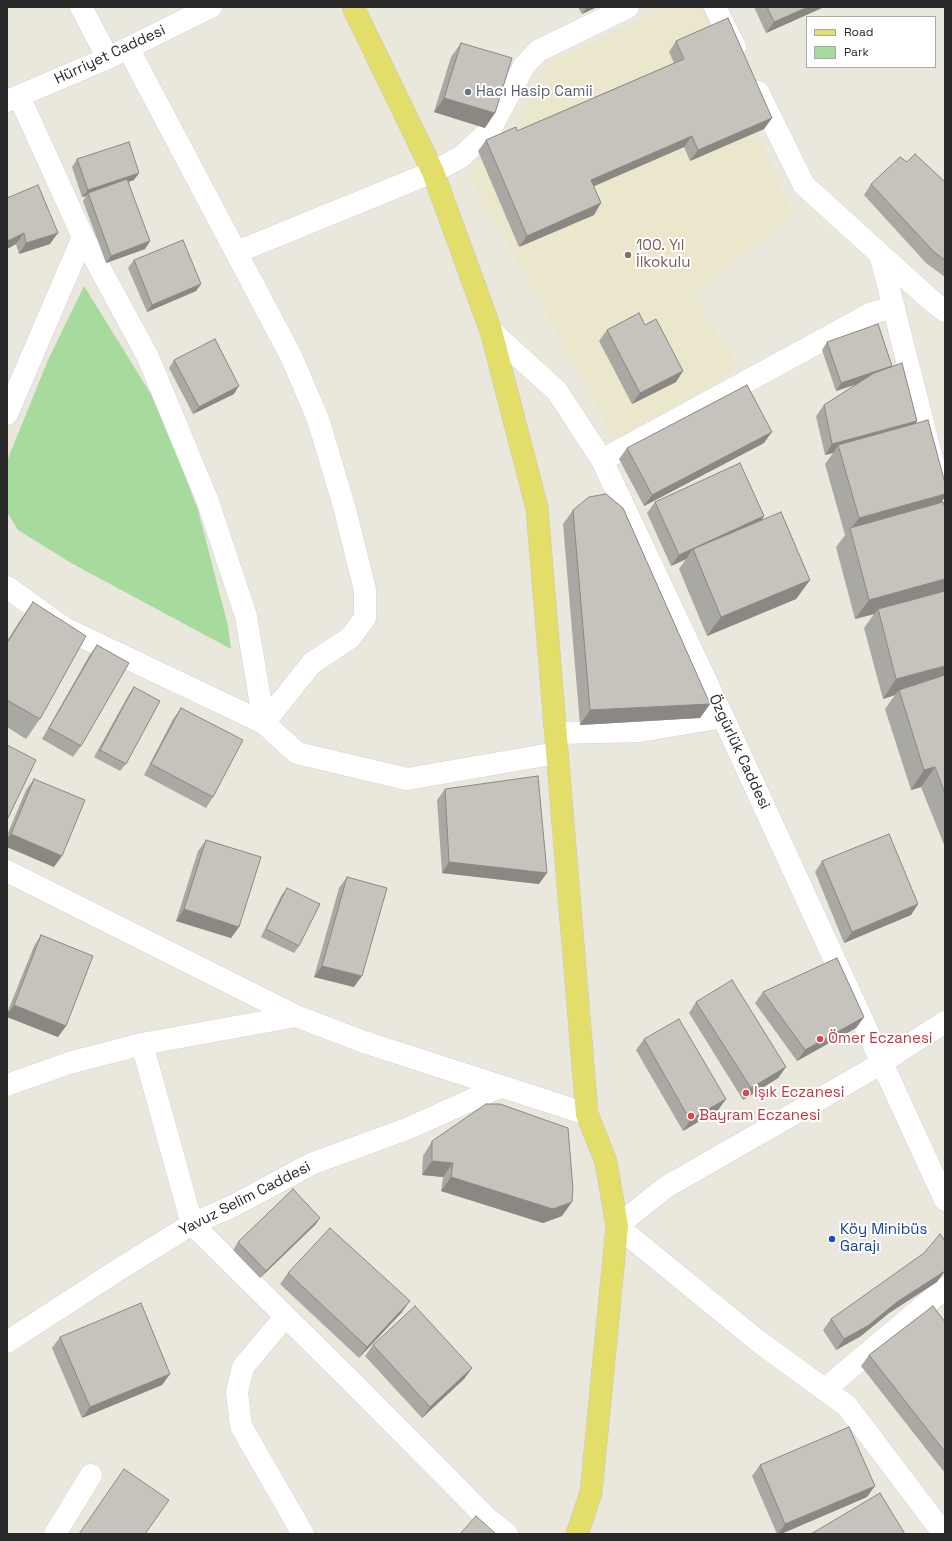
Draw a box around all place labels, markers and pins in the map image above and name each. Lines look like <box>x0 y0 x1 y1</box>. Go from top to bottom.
place label: Hacı Hasip Camii <box>476 83 593 101</box>
marker: Hacı Hasip Camii <box>463 87 473 97</box>
place label: 100. Yıl İlkokulu <box>636 237 690 272</box>
marker: 100. Yıl İlkokulu <box>623 250 633 260</box>
place label: Ömer Eczanesi <box>828 1030 933 1048</box>
marker: Ömer Eczanesi <box>815 1034 825 1044</box>
place label: Işık Eczanesi <box>754 1084 844 1102</box>
marker: Işık Eczanesi <box>741 1088 751 1098</box>
place label: Bayram Eczanesi <box>699 1107 821 1125</box>
marker: Bayram Eczanesi <box>686 1111 696 1121</box>
place label: Köy Minibüs Garajı <box>840 1221 927 1256</box>
marker: Köy Minibüs Garajı <box>827 1234 837 1244</box>

